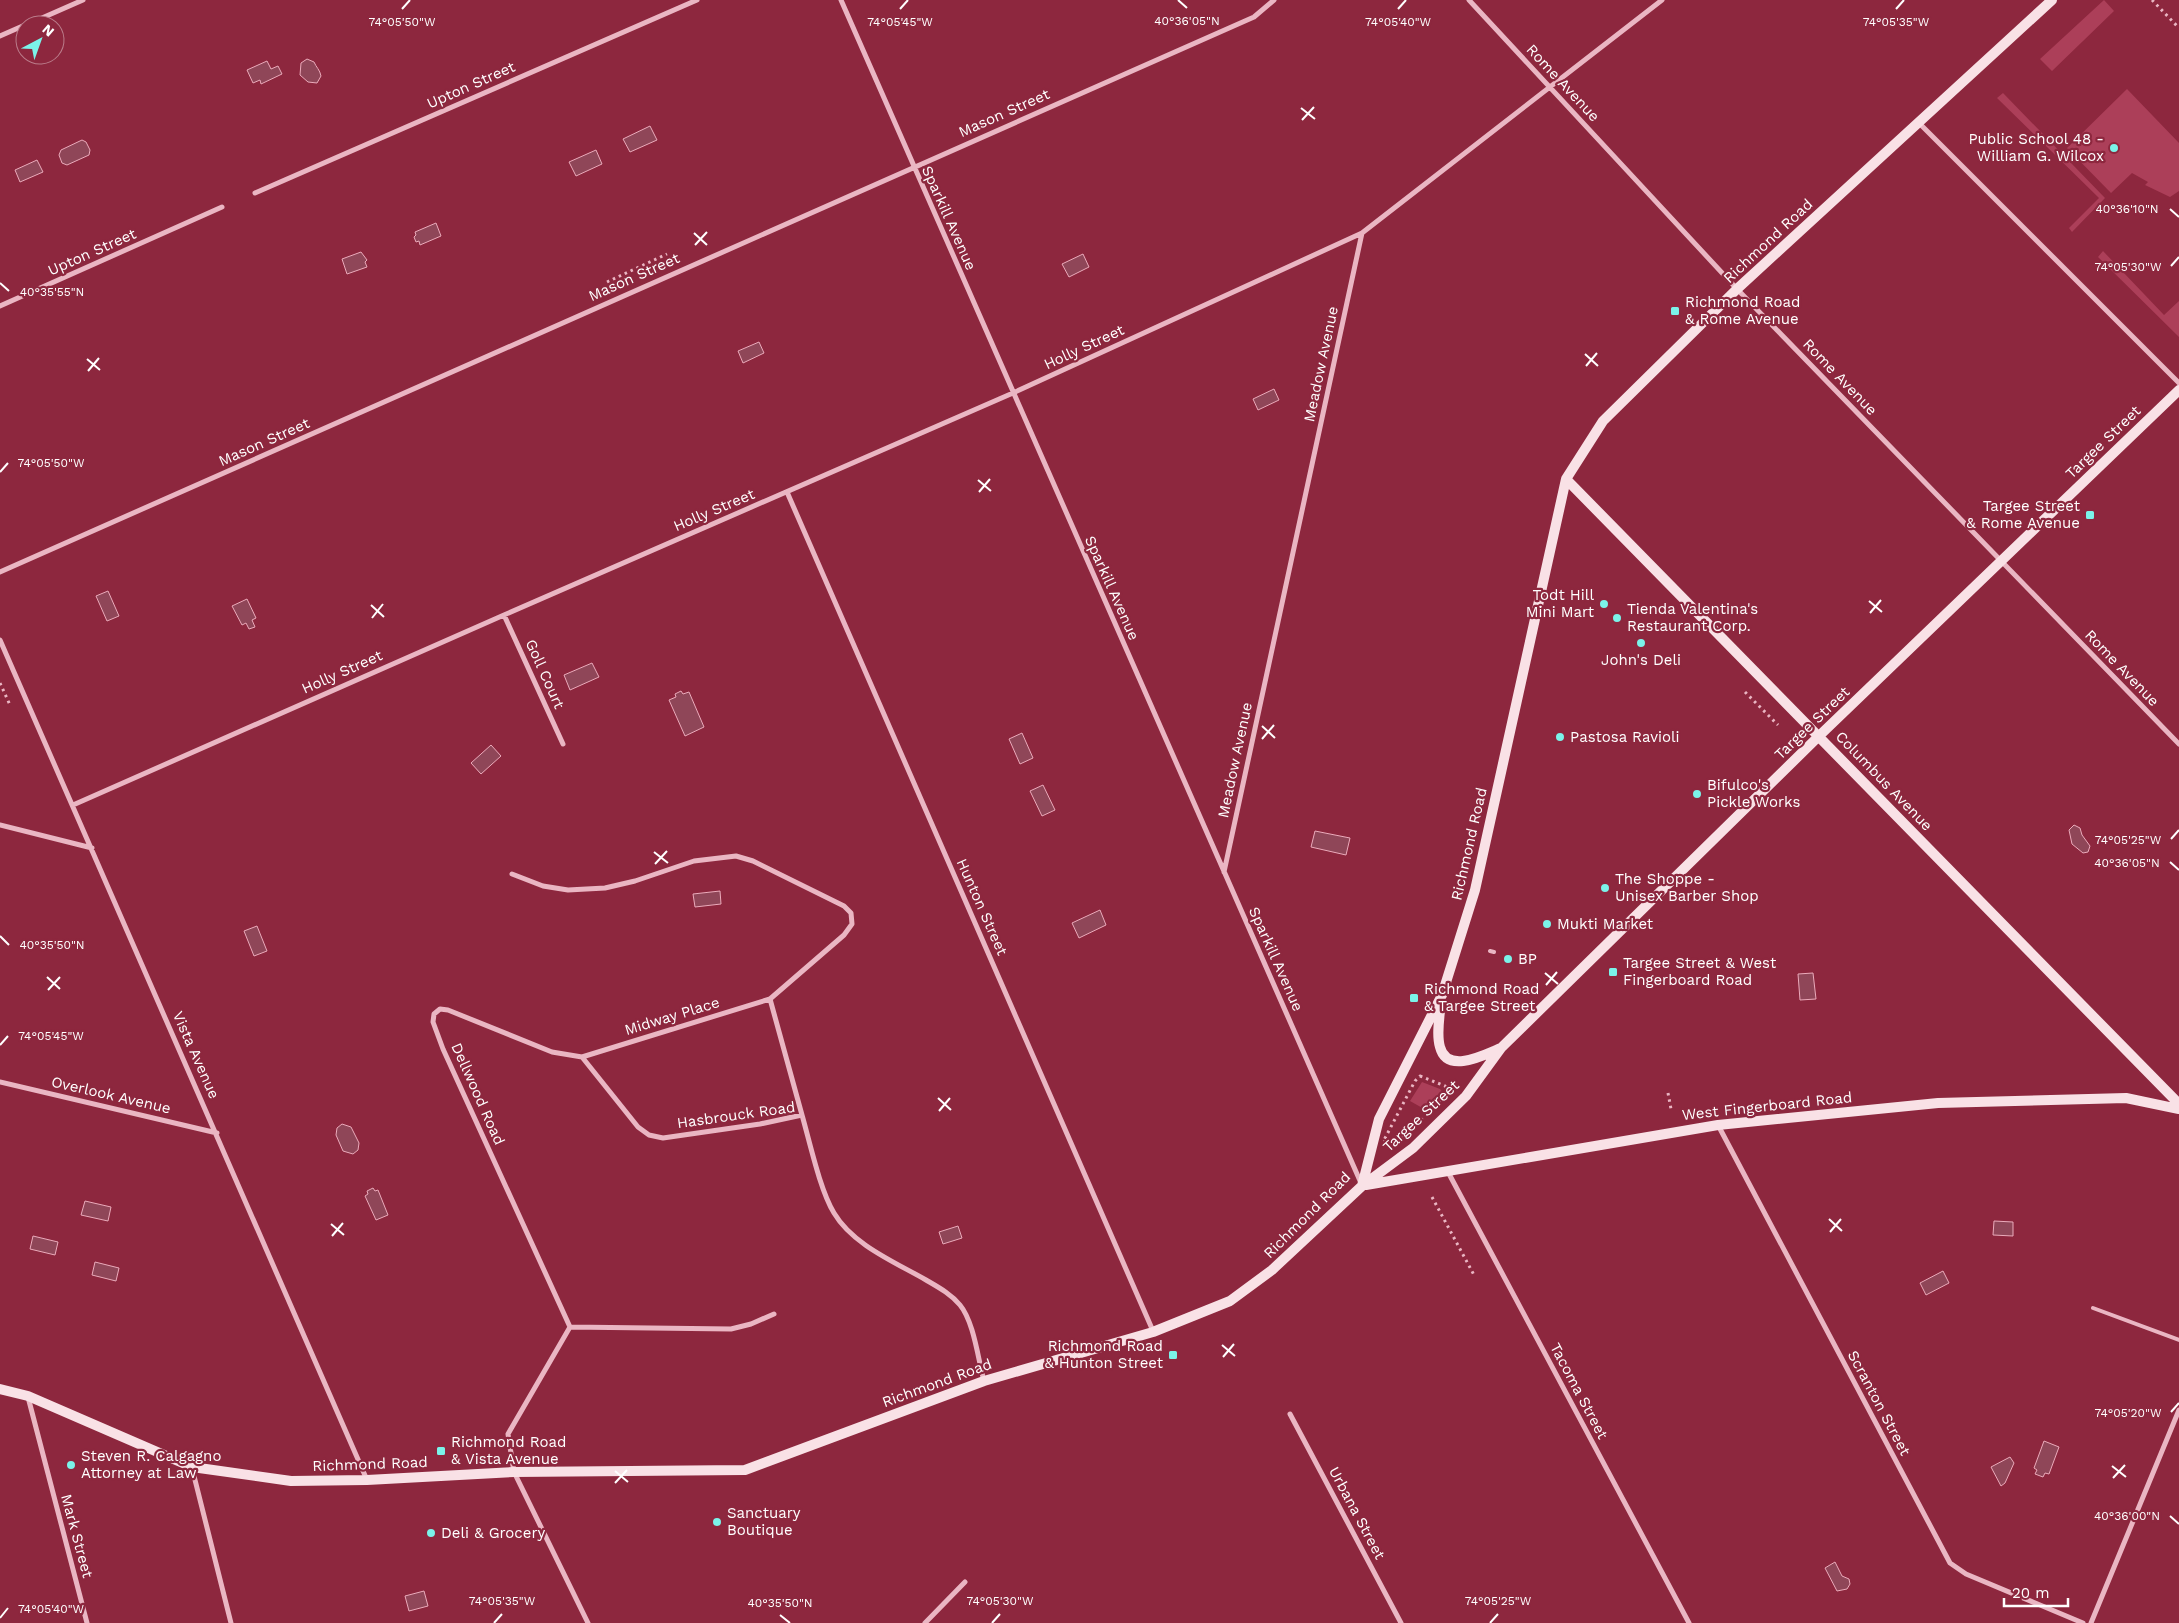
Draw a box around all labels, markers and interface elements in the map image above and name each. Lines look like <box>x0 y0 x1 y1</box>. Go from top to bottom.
text: 40°36'05"N <box>1154 14 1220 28</box>
north arrow <box>15 15 65 65</box>
text: 74°05'50"W <box>369 15 436 29</box>
text: 74°05'45"W <box>867 15 933 29</box>
text: 74°05'40"W <box>1365 15 1432 29</box>
text: 74°05'35"W <box>1863 15 1930 29</box>
text: N <box>39 21 58 40</box>
street label: Rome Avenue <box>1523 41 1603 125</box>
street label: Upton Street <box>424 57 519 112</box>
street label: Mason Street <box>956 85 1053 141</box>
place label: Public School 48 - William G. Wilcox <box>1968 130 2104 165</box>
marker: Public School 48 - William G. Wilcox <box>2108 142 2120 154</box>
street label: Sparkill Avenue <box>918 163 980 273</box>
street label: Richmond Road <box>1720 195 1816 287</box>
text: 40°36'10"N <box>2095 202 2159 216</box>
street label: Upton Street <box>45 224 140 279</box>
street label: Mason Street <box>586 249 683 305</box>
text: 74°05'30"W <box>2095 260 2162 274</box>
text: 40°35'55"N <box>20 285 84 299</box>
place label: Richmond Road & Rome Avenue <box>1685 293 1800 328</box>
street label: Meadow Avenue <box>1300 305 1342 423</box>
marker: Richmond Road & Rome Avenue <box>1669 305 1681 317</box>
street label: Holly Street <box>1041 320 1128 373</box>
street label: Rome Avenue <box>1799 335 1881 419</box>
street label: Targee Street <box>2062 401 2145 482</box>
street label: Mason Street <box>216 414 313 470</box>
text: 74°05'50"W <box>18 456 85 470</box>
street label: Holly Street <box>671 485 758 535</box>
place label: Targee Street & Rome Avenue <box>1966 497 2081 532</box>
marker: Targee Street & Rome Avenue <box>2084 509 2096 521</box>
street label: Sparkill Avenue <box>1081 533 1143 643</box>
place label: Todt Hill Mini Mart <box>1526 586 1595 621</box>
marker: Todt Hill Mini Mart <box>1598 598 1610 610</box>
place label: Tienda Valentina's Restaurant Corp. <box>1627 600 1758 635</box>
marker: Tienda Valentina's Restaurant Corp. <box>1611 612 1623 624</box>
street label: Rome Avenue <box>2081 626 2163 710</box>
street label: Goll Court <box>522 636 569 712</box>
marker: John's Deli <box>1635 637 1647 649</box>
street label: Holly Street <box>299 646 386 698</box>
place label: John's Deli <box>1601 651 1681 669</box>
street label: Targee Street <box>1771 682 1854 763</box>
street label: Meadow Avenue <box>1214 701 1256 819</box>
street label: Columbus Avenue <box>1832 727 1936 835</box>
place label: Pastosa Ravioli <box>1570 728 1680 746</box>
marker: Pastosa Ravioli <box>1554 731 1566 743</box>
place label: Bifulco's Pickle Works <box>1707 776 1800 811</box>
street label: Richmond Road <box>1447 786 1491 902</box>
marker: Bifulco's Pickle Works <box>1691 788 1703 800</box>
text: 74°05'25"W <box>2095 833 2162 847</box>
street label: Hunton Street <box>953 856 1012 959</box>
text: 40°36'05"N <box>2094 856 2160 870</box>
place label: The Shoppe - Unisex Barber Shop <box>1615 870 1759 905</box>
marker: The Shoppe - Unisex Barber Shop <box>1599 882 1611 894</box>
street label: Sparkill Avenue <box>1245 904 1307 1014</box>
place label: Mukti Market <box>1557 915 1654 933</box>
marker: Mukti Market <box>1541 918 1553 930</box>
text: 40°35'50"N <box>19 938 85 952</box>
place label: BP <box>1518 950 1537 968</box>
marker: BP <box>1502 953 1514 965</box>
place label: Targee Street & West Fingerboard Road <box>1623 954 1777 989</box>
marker: Targee Street & West Fingerboard Road <box>1607 966 1619 978</box>
place label: Richmond Road & Targee Street <box>1424 980 1539 1015</box>
marker: Richmond Road & Targee Street <box>1408 992 1420 1004</box>
street label: Midway Place <box>622 993 722 1039</box>
street label: Vista Avenue <box>169 1009 223 1101</box>
text: 74°05'45"W <box>18 1029 84 1043</box>
street label: Dellwood Road <box>447 1040 509 1148</box>
street label: Overlook Avenue <box>49 1072 173 1118</box>
street label: Targee Street <box>1379 1076 1463 1156</box>
street label: West Fingerboard Road <box>1681 1088 1853 1124</box>
street label: Hasbrouck Road <box>676 1098 796 1132</box>
street label: Richmond Road <box>1260 1168 1354 1262</box>
place label: Richmond Road & Hunton Street <box>1044 1337 1164 1372</box>
street label: Tacoma Street <box>1546 1340 1612 1443</box>
street label: Scranton Street <box>1844 1347 1915 1459</box>
marker: Richmond Road & Hunton Street <box>1167 1349 1179 1361</box>
street label: Richmond Road <box>880 1355 994 1411</box>
text: 74°05'20"W <box>2095 1406 2162 1420</box>
place label: Richmond Road & Vista Avenue <box>451 1433 566 1468</box>
marker: Richmond Road & Vista Avenue <box>435 1445 447 1457</box>
place label: Steven R. Calgagno Attorney at Law <box>81 1447 221 1482</box>
street label: Richmond Road <box>312 1453 428 1475</box>
marker: Steven R. Calgagno Attorney at Law <box>65 1459 77 1471</box>
street label: Urbana Street <box>1325 1464 1389 1563</box>
street label: Mark Street <box>57 1492 97 1580</box>
place label: Sanctuary Boutique <box>727 1504 801 1539</box>
text: 40°36'00"N <box>2094 1509 2160 1523</box>
marker: Sanctuary Boutique <box>711 1516 723 1528</box>
place label: Deli & Grocery <box>441 1524 546 1542</box>
marker: Deli & Grocery <box>425 1527 437 1539</box>
scale bar <box>2004 1576 2068 1608</box>
text: 20 m <box>2012 1584 2050 1602</box>
text: 74°05'35"W <box>469 1594 536 1608</box>
text: 74°05'30"W <box>967 1594 1034 1608</box>
text: 74°05'25"W <box>1465 1594 1532 1608</box>
text: 40°35'50"N <box>747 1596 813 1610</box>
text: 74°05'40"W <box>18 1602 85 1616</box>

